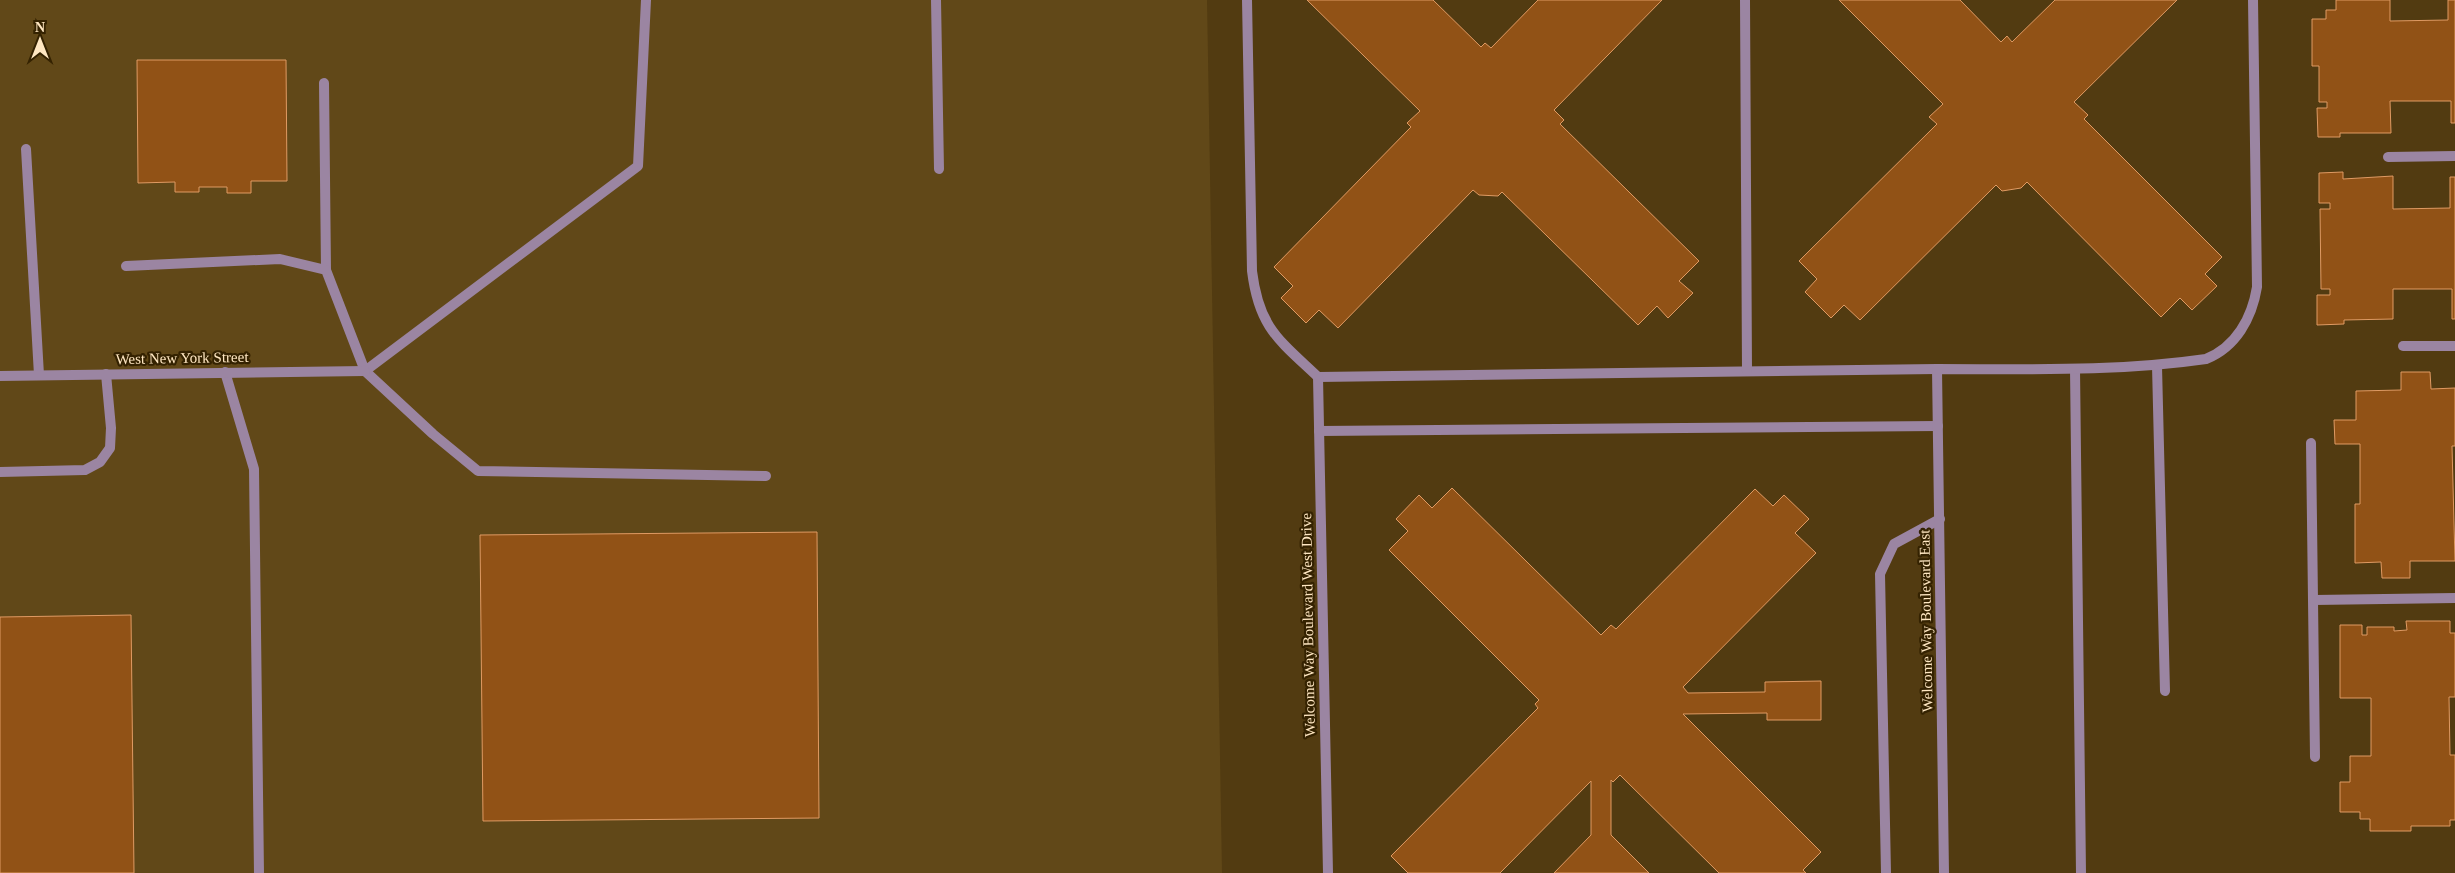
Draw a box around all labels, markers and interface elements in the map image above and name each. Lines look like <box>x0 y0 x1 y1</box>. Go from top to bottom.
north arrow <box>15 15 65 65</box>
text: N <box>35 20 45 35</box>
street label: West New York Street <box>115 349 249 367</box>
street label: Welcome Way Boulevard West Drive <box>1298 512 1318 737</box>
street label: Welcome Way Boulevard East <box>1916 529 1936 712</box>

